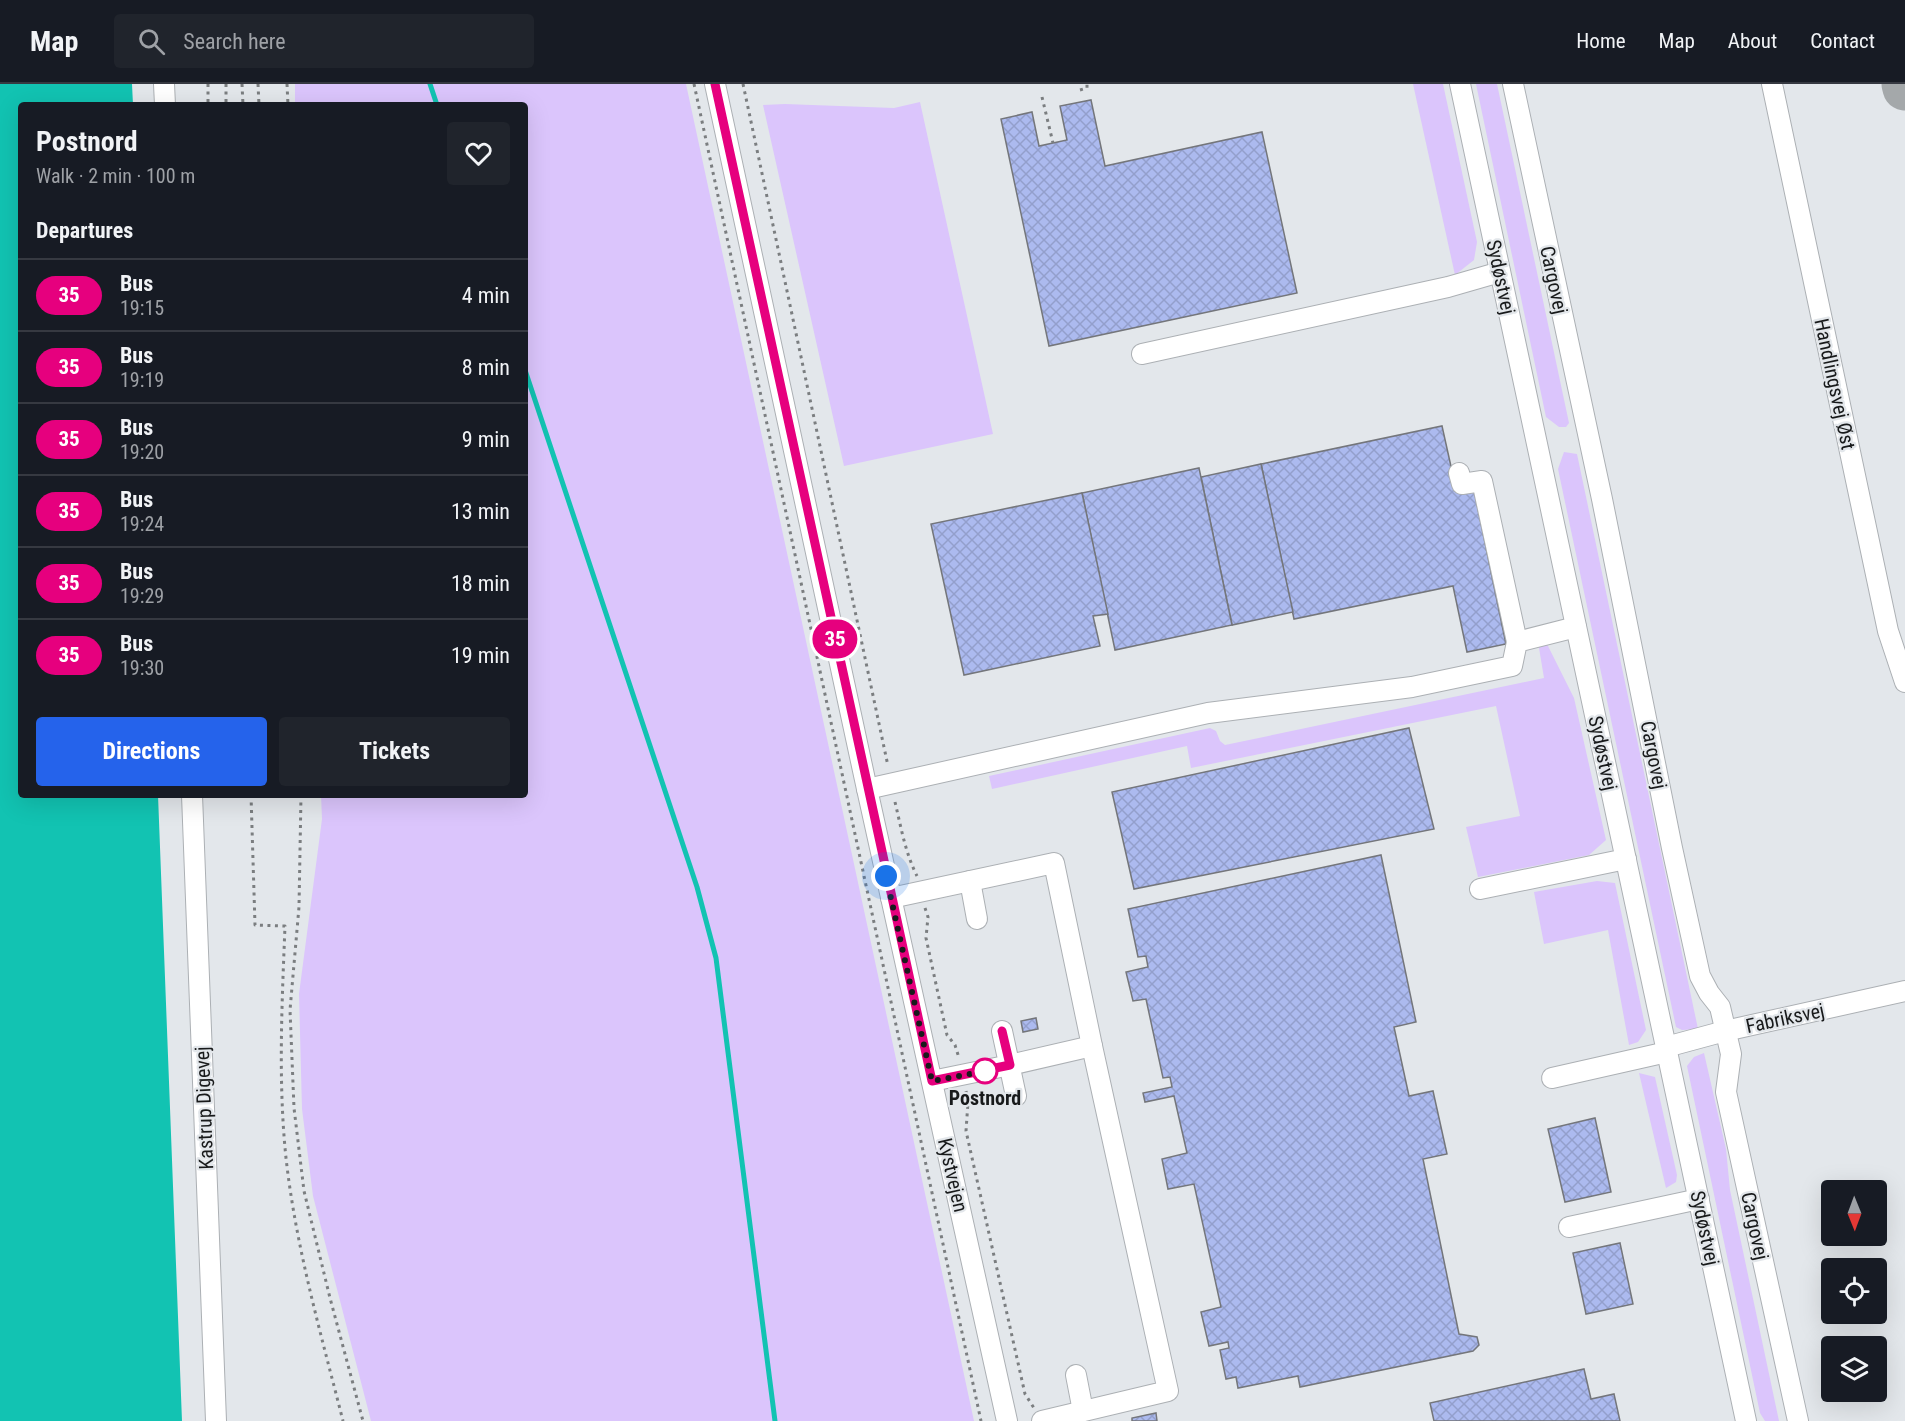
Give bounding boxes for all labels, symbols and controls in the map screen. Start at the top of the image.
search box [114,14,534,68]
text: Map [30,25,78,58]
icon: search [135,25,168,58]
text: Search here [183,29,286,54]
text: Home [1576,29,1626,53]
text: Map [1659,29,1695,53]
text: About [1728,29,1777,53]
text: Contact [1810,29,1875,53]
button: heart [447,122,510,185]
text: Postnord [36,125,138,158]
text: Walk · 2 min · 100 m [36,164,195,188]
text: Departures [36,218,133,243]
street label: Sydøstvej [1481,237,1521,317]
street label: Cargovej [1535,244,1573,316]
text: Bus [120,271,153,296]
text: 35 [58,283,80,307]
text: 4 min [462,283,510,308]
text: 19:15 [120,296,164,320]
street label: Handlingsvej Øst [1809,316,1861,452]
text: Bus [120,343,153,368]
text: 35 [58,355,80,379]
text: 8 min [462,355,510,380]
text: 19:19 [120,368,164,392]
text: Bus [120,415,153,440]
text: 35 [58,427,80,451]
text: 9 min [462,427,510,452]
text: 19:20 [120,440,164,464]
text: Bus [120,487,153,512]
text: 35 [58,499,80,523]
text: 13 min [451,499,510,524]
text: 19:24 [120,512,164,536]
text: Bus [120,559,153,584]
text: 35 [58,571,80,595]
text: 18 min [451,571,510,596]
text: 19:29 [120,584,164,608]
line badge: 35 [808,620,862,658]
text: 35 [824,627,846,651]
text: Bus [120,631,153,656]
text: 35 [58,643,80,667]
text: 19 min [451,643,510,668]
text: 19:30 [120,656,164,680]
street label: Sydøstvej [1583,713,1623,793]
button: Directions [36,717,267,786]
button: Tickets [279,717,510,786]
street label: Cargovej [1636,719,1672,791]
your location [871,861,901,891]
street label: Fabriksvej [1743,998,1827,1038]
street label: Kastrup Digevej [190,1046,218,1170]
marker: Postnord [972,1058,998,1084]
place label: Postnord [949,1086,1021,1110]
street label: Kystvejen [933,1136,973,1214]
north arrow [1821,1180,1887,1246]
map controls [1821,1180,1887,1402]
street label: Sydøstvej [1685,1188,1725,1268]
street label: Cargovej [1736,1190,1774,1262]
button: locate [1821,1258,1887,1324]
button: layers [1821,1336,1887,1402]

